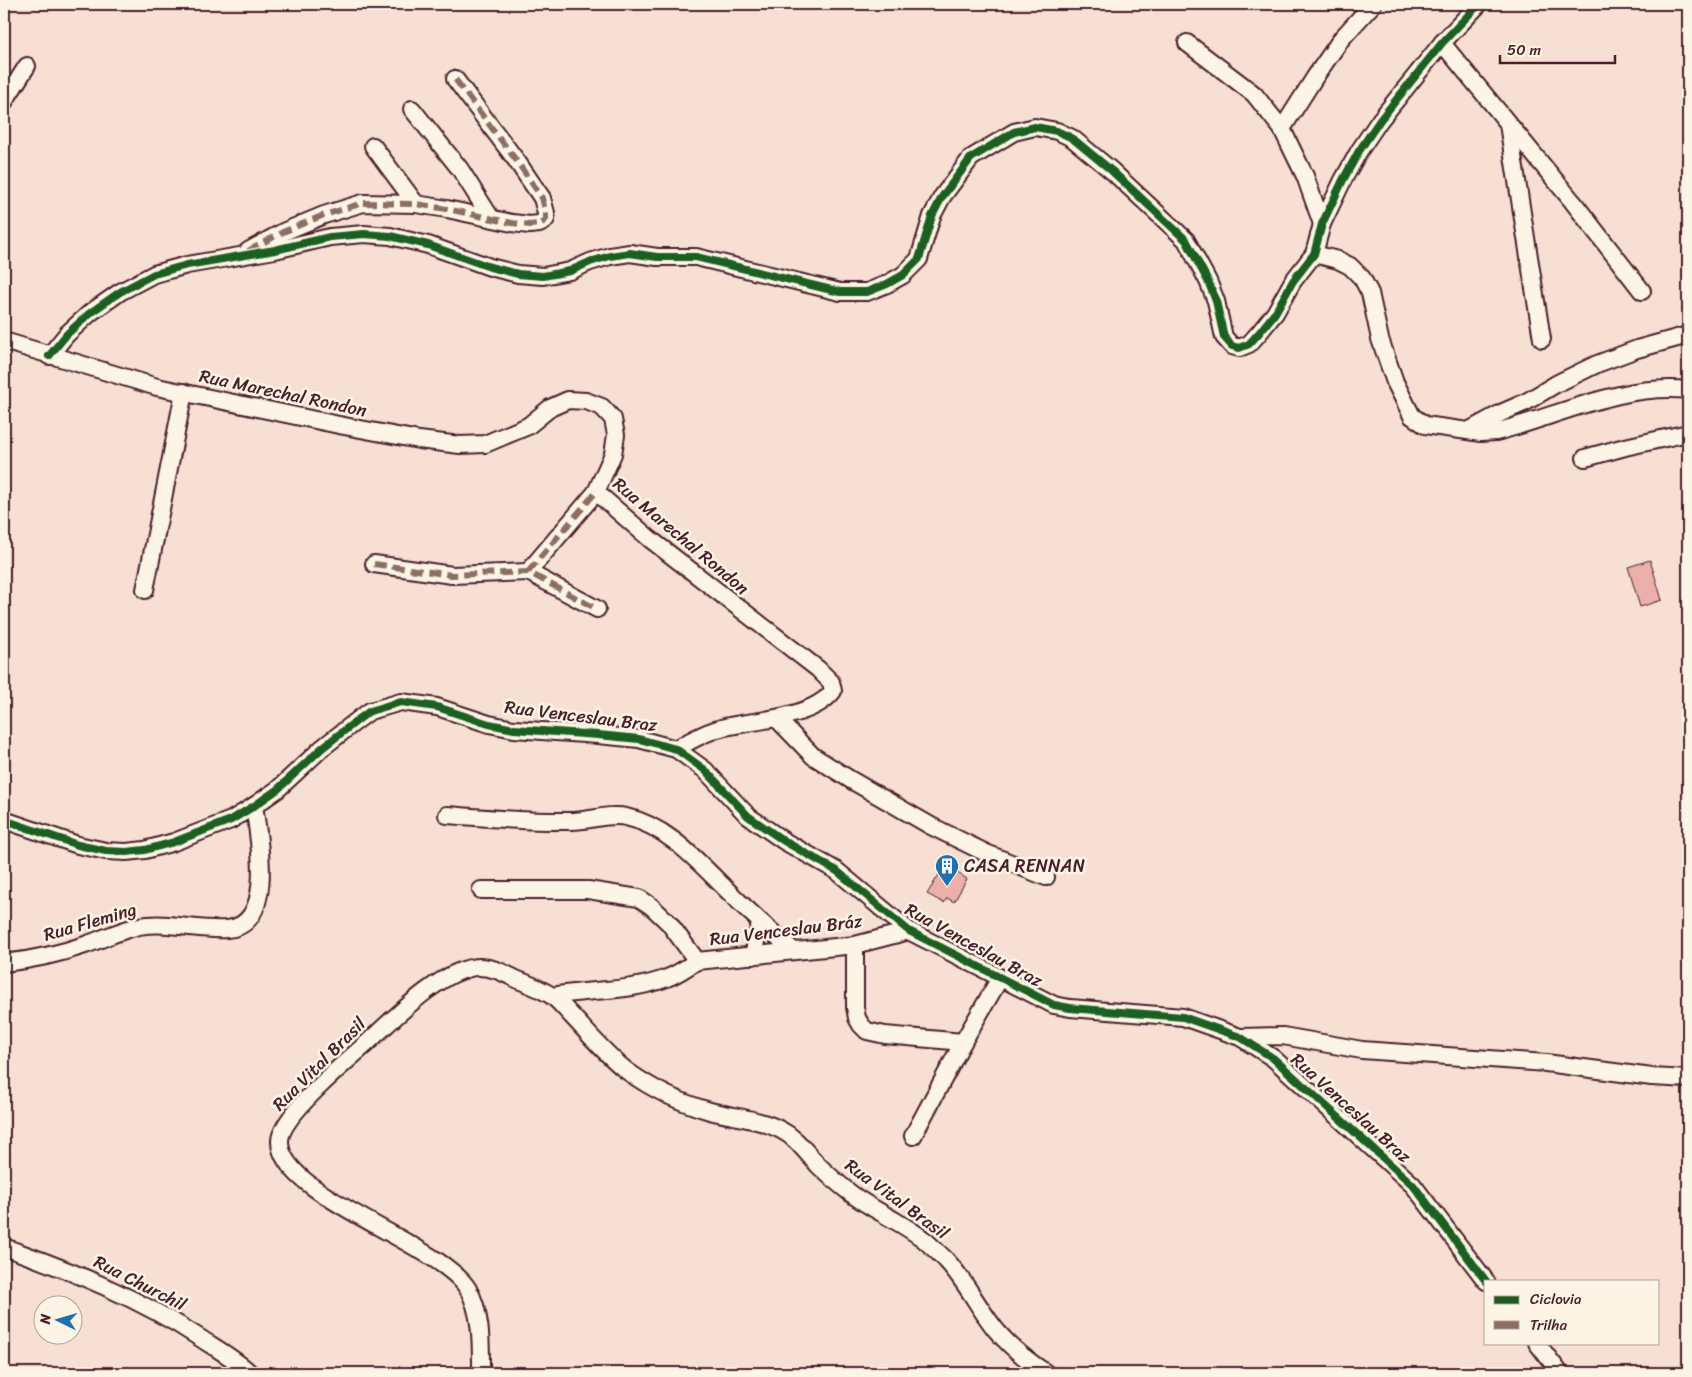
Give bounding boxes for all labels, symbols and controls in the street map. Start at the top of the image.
scale bar [1500,32,1614,64]
text: 50 m [1507,37,1542,63]
street label: Rua Marechal Rondon [196,360,370,426]
street label: Rua Marechal Rondon [605,469,757,603]
street label: Rua Venceslau Braz [503,691,660,741]
place label: CASA RENNAN [964,850,1085,882]
building icon: CASA RENNAN [934,853,960,887]
street label: Rua Fleming [40,893,140,951]
street label: Rua Venceslau Braz [899,894,1049,996]
street label: Rua Venceslau Bráz [708,905,865,955]
street label: Rua Vital Brasil [264,1009,374,1119]
street label: Rua Venceslau Braz [1283,1045,1419,1172]
street label: Rua Vital Brasil [838,1150,957,1249]
street label: Rua Churchil [88,1246,193,1320]
legend [1484,1280,1660,1344]
text: Ciclovia [1530,1286,1582,1312]
north arrow [32,1294,82,1344]
text: Trilha [1530,1312,1567,1338]
text: N [33,1313,58,1326]

